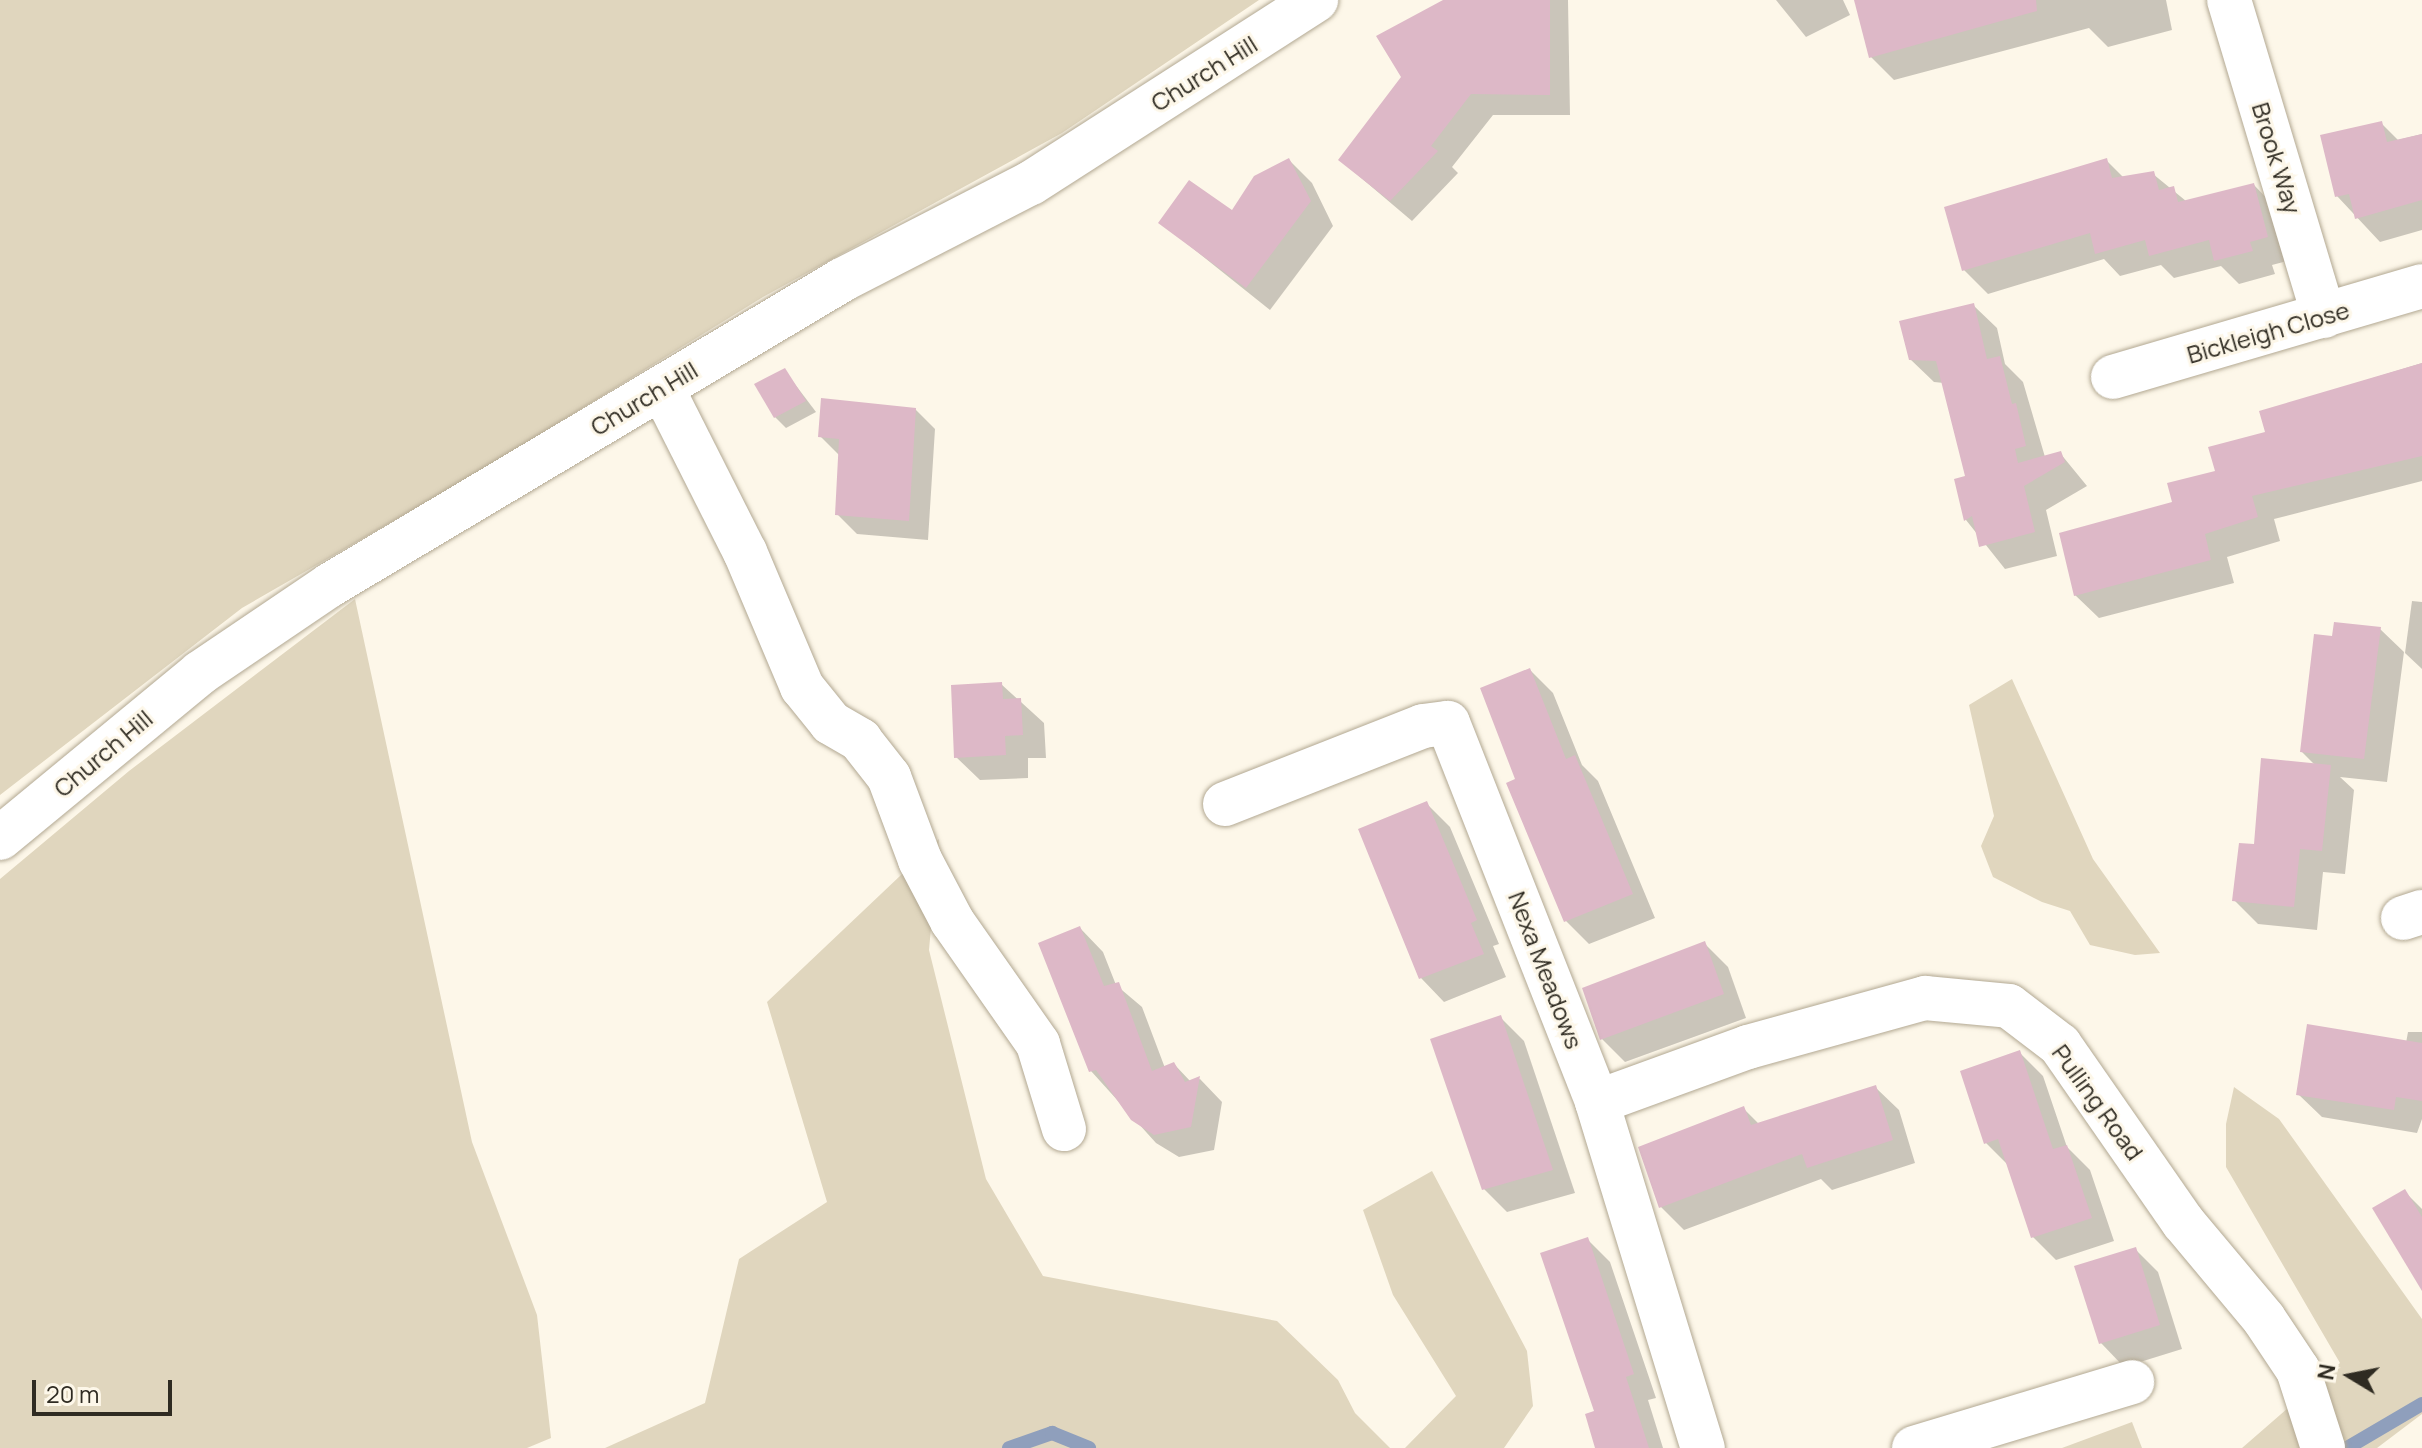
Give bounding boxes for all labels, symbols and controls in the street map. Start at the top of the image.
street label: Church Hill [1146,29,1262,117]
street label: Brook Way [2246,99,2308,217]
street label: Bickleigh Close [2184,295,2352,369]
street label: Church Hill [585,355,703,441]
street label: Church Hill [48,704,158,802]
street label: Nexa Meadows [1503,887,1589,1053]
street label: Pulling Road [2046,1039,2150,1165]
north arrow [2310,1336,2390,1416]
text: N [2310,1361,2343,1382]
scale bar [36,1364,176,1414]
text: 20 m [46,1377,99,1410]

